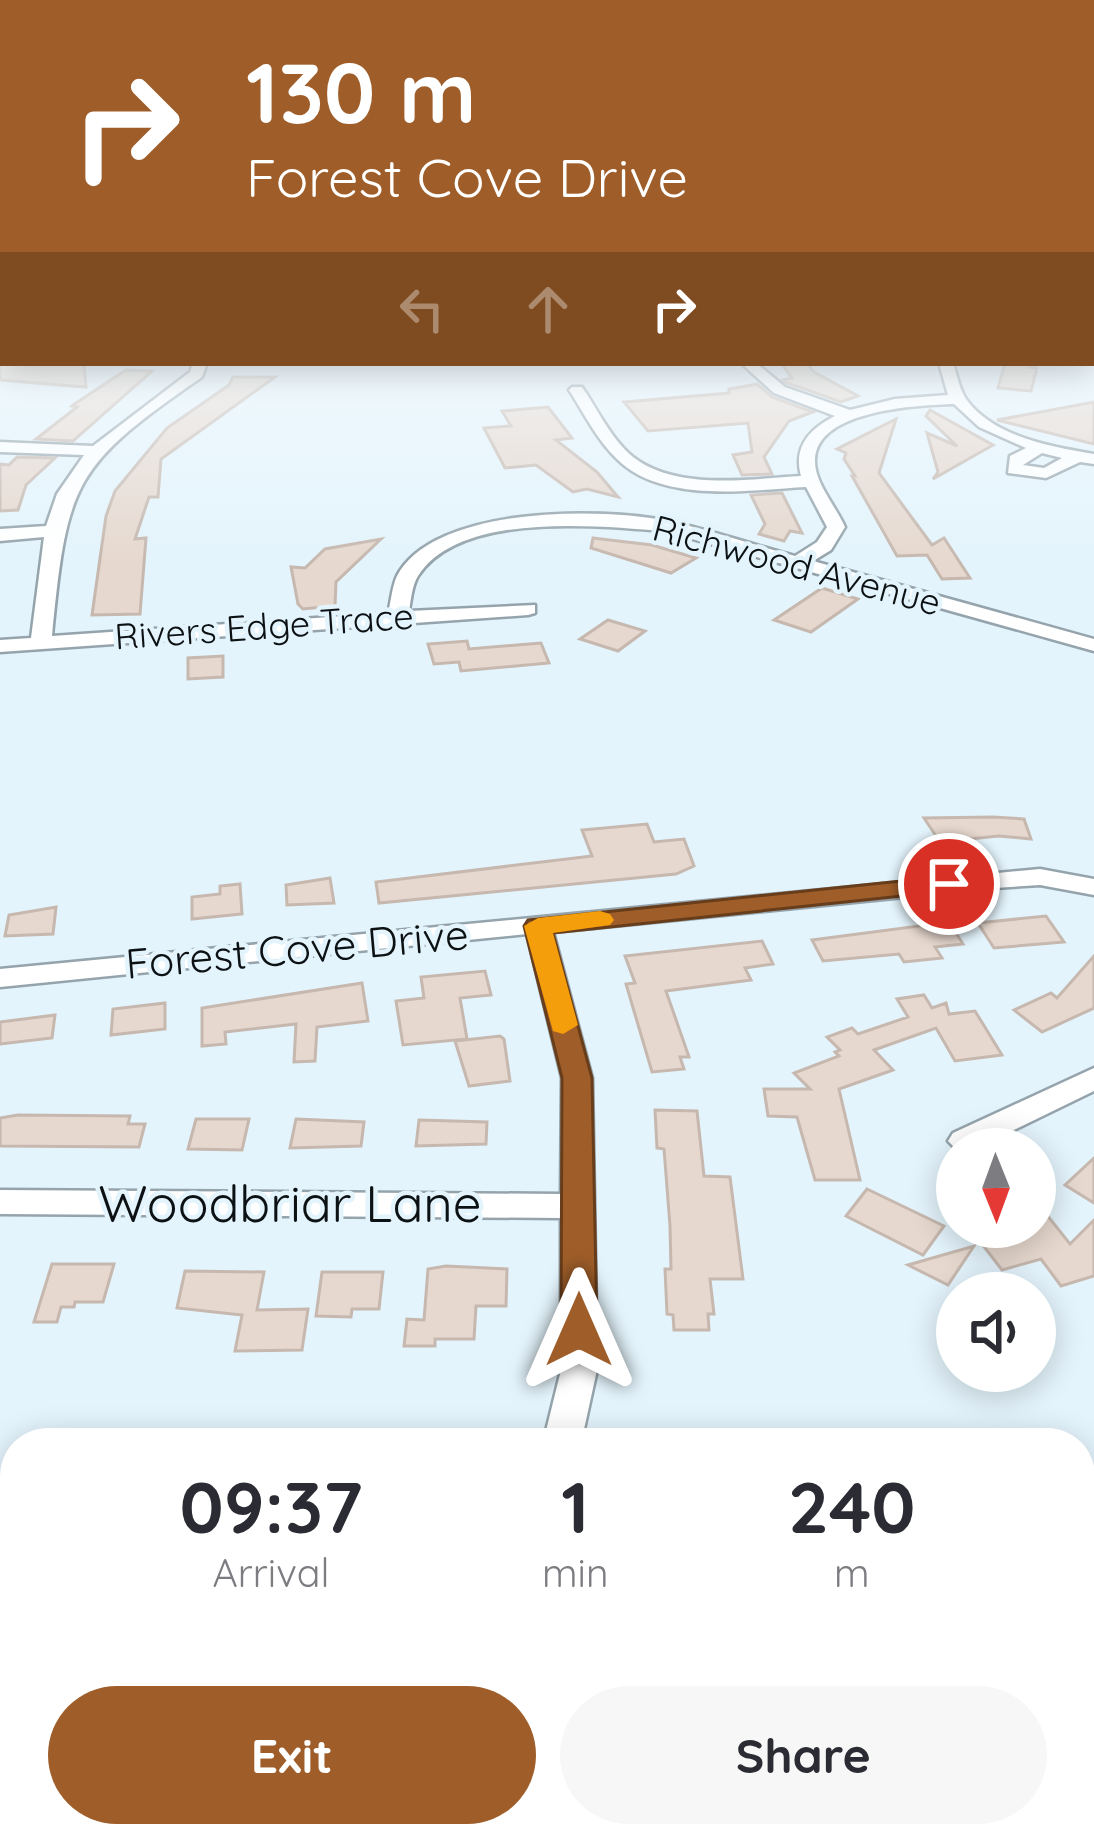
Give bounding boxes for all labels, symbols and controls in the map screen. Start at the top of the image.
text: 130 m [246,39,476,144]
icon: right [48,48,204,204]
text: Forest Cove Drive [246,143,688,211]
icon: left [389,276,455,342]
icon: ahead [515,276,581,342]
icon: right [641,276,707,342]
street label: Richwood Avenue [648,504,946,625]
street label: Rivers Edge Trace [113,593,415,658]
pin [898,833,1000,935]
icon: arrive [916,851,982,917]
street label: Forest Cove Drive [123,907,471,990]
north arrow [936,1128,1056,1248]
map controls [936,1128,1056,1392]
street label: Woodbriar Lane [98,1171,482,1235]
position arrow [516,1267,642,1393]
button: sound [936,1272,1056,1392]
text: 09:37 [180,1461,362,1551]
text: 1 [561,1461,589,1551]
text: 240 [788,1461,915,1551]
text: Arrival [213,1548,329,1597]
text: min [542,1548,608,1597]
text: m [834,1548,870,1597]
button: Exit [48,1686,536,1824]
button: Share [560,1686,1047,1824]

